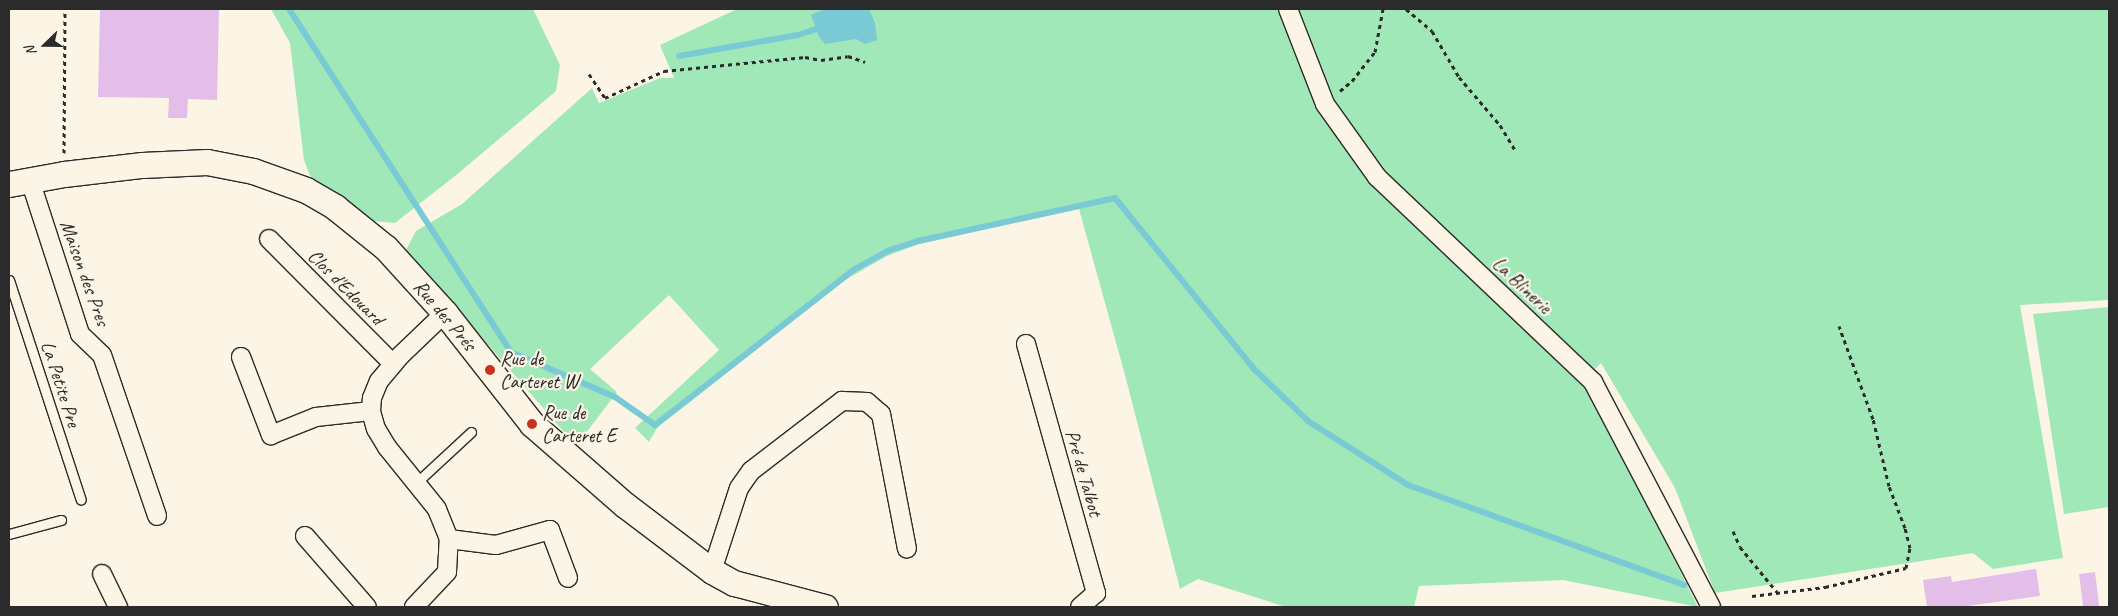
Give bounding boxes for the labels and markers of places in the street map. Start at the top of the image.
place label: Rue de Carteret W [500,346,578,393]
marker: Rue de Carteret W [484,364,496,376]
place label: Rue de Carteret E [542,400,616,447]
marker: Rue de Carteret E [526,418,538,430]

